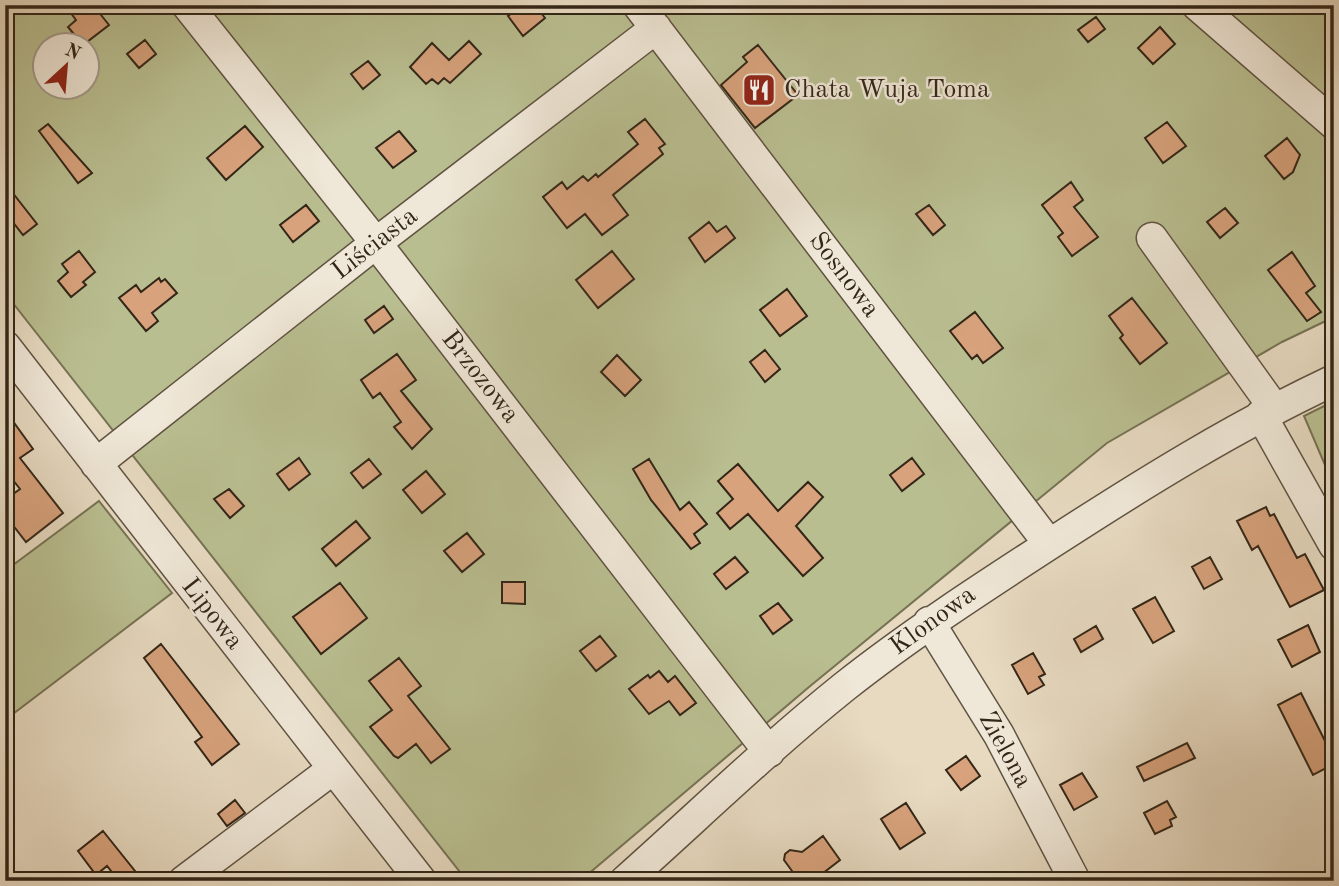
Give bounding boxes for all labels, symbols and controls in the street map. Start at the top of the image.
north arrow [32,32,102,102]
text: N [62,41,83,65]
restaurant icon: Chata Wuja Toma [740,71,778,109]
place label: Chata Wuja Toma [784,77,990,103]
street label: Liściasta [328,203,423,285]
street label: Sosnowa [804,228,884,322]
street label: Brzozowa [436,326,524,428]
street label: Lipowa [176,573,248,655]
street label: Klonowa [886,582,981,660]
street label: Zielona [974,708,1036,793]

